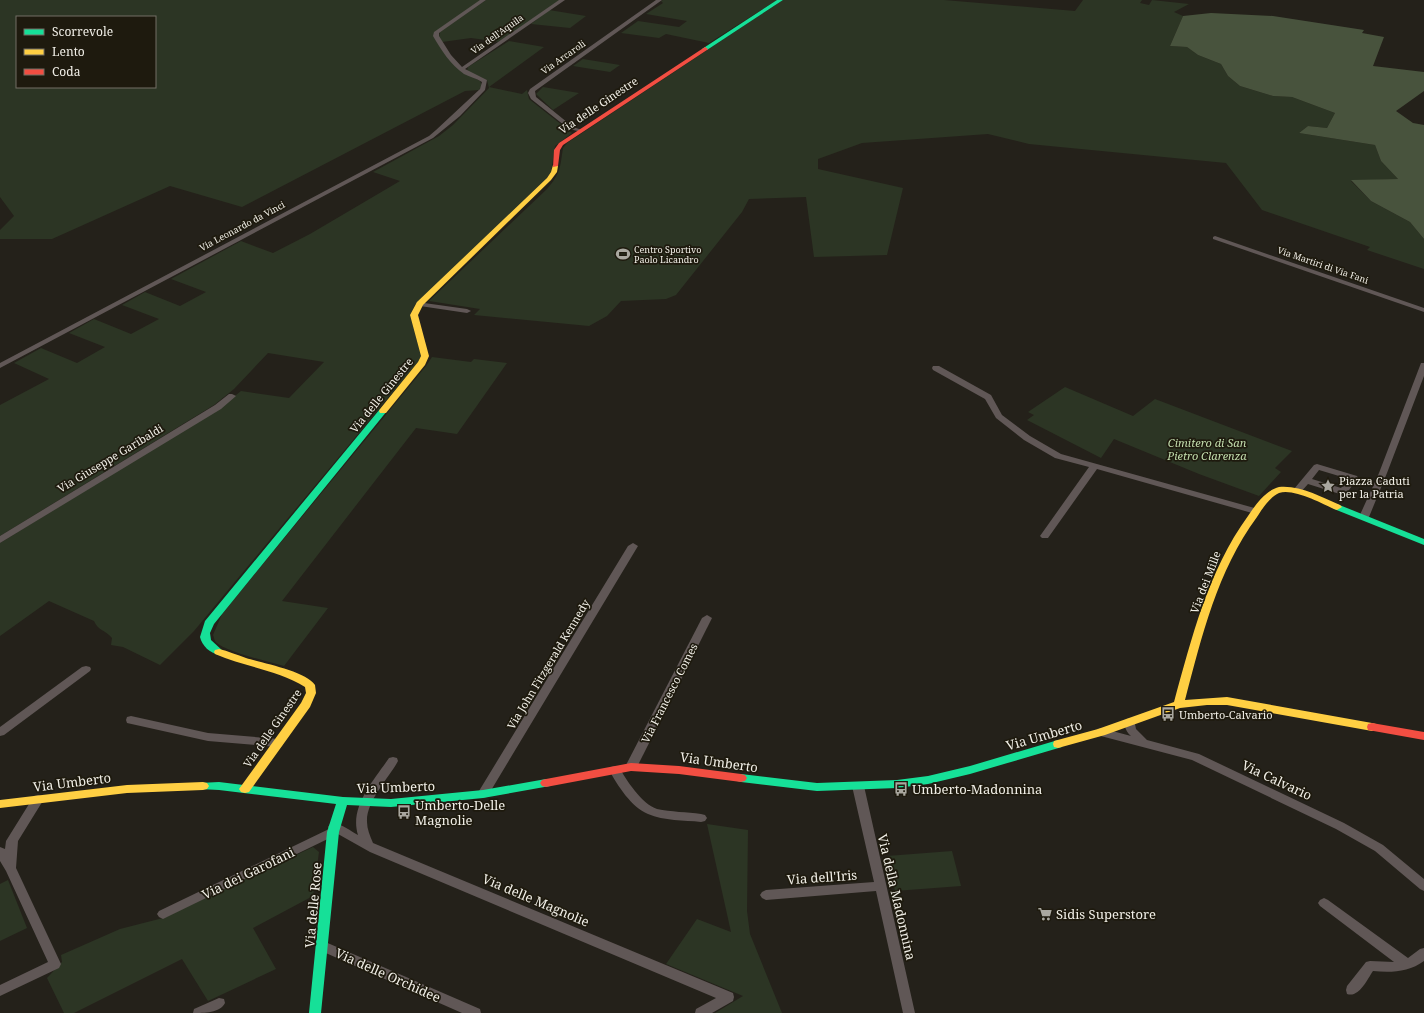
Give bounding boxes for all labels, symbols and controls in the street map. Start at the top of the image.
street label: Via dell'Aquila [468,11,526,57]
legend [16,16,156,88]
text: Scorrevole [52,23,113,40]
street label: Via Arcaroli [538,37,588,77]
text: Lento [52,43,85,60]
text: Coda [52,63,81,80]
street label: Via delle Ginestre [555,73,641,137]
street label: Via Leonardo da Vinci [197,198,287,254]
place label: Centro Sportivo Paolo Licandro [634,243,701,266]
street label: Via Martiri di Via Fani [1276,243,1370,287]
sports icon: Centro Sportivo Paolo Licandro [615,246,631,262]
street label: Via delle Ginestre [346,354,416,436]
street label: Via Giuseppe Garibaldi [54,420,166,496]
park label: Cimitero di San Pietro Clarenza [1166,435,1247,463]
place label: Piazza Caduti per la Patria [1339,473,1410,501]
place icon: Piazza Caduti per la Patria [1320,478,1336,494]
street label: Via dei Mille [1186,549,1224,615]
street label: Via John Fitzgerald Kennedy [503,596,593,732]
street label: Via Francesco Comes [637,641,701,745]
street label: Via delle Ginestre [239,686,305,770]
bus stop icon: Umberto-Calvario [1160,706,1176,722]
place label: Umberto-Calvario [1179,707,1273,722]
street label: Via Umberto [1004,716,1084,754]
street label: Via Umberto [679,748,759,776]
street label: Via Calvario [1239,756,1315,804]
street label: Via Umberto [32,768,112,796]
street label: Via Umberto [357,777,435,797]
place label: Umberto-Madonnina [912,780,1042,798]
bus stop icon: Umberto-Madonnina [893,781,909,797]
place label: Umberto-Delle Magnolie [415,796,505,829]
bus stop icon: Umberto-Delle Magnolie [396,804,412,820]
street label: Via della Madonnina [874,832,920,962]
street label: Via dei Garofani [199,843,297,903]
street label: Via delle Rose [300,861,326,949]
street label: Via dell'Iris [786,866,858,888]
street label: Via delle Magnolie [480,869,592,931]
place label: Sidis Superstore [1056,905,1156,923]
supermarket icon: Sidis Superstore [1037,906,1053,922]
street label: Via delle Orchidee [333,944,444,1006]

